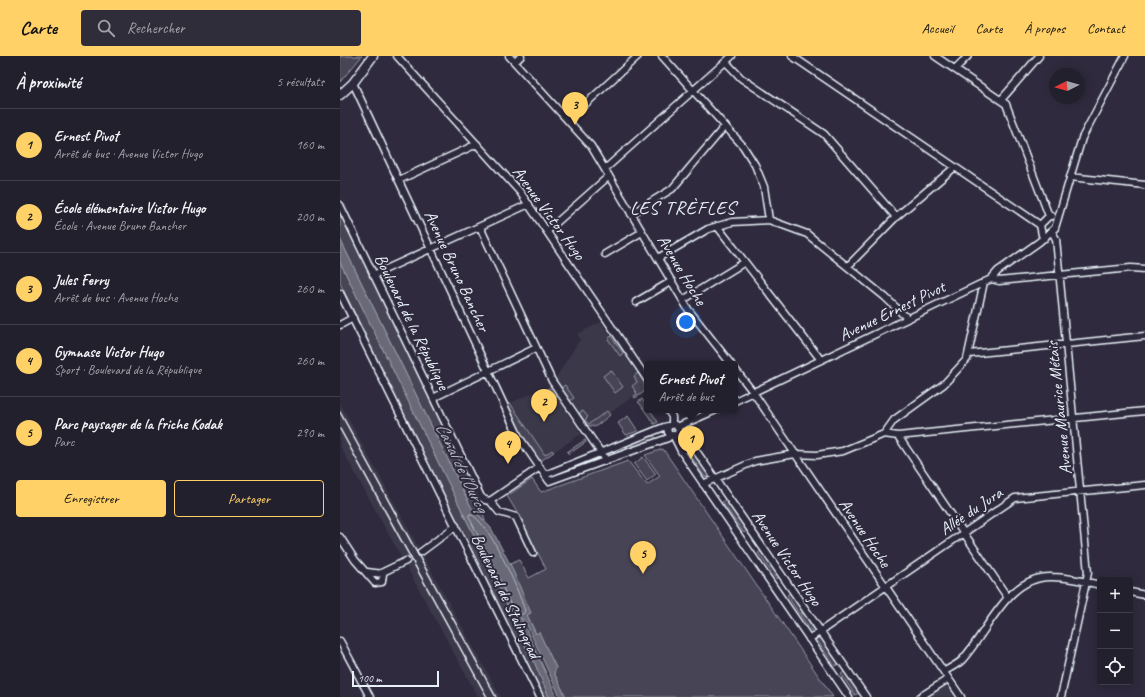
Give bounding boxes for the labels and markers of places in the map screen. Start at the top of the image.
pin: 3 [562,92,588,125]
pin: 2 [531,389,557,422]
pin: 1 [678,426,704,459]
pin: 4 [495,431,521,464]
pin: 5 [630,541,656,574]

